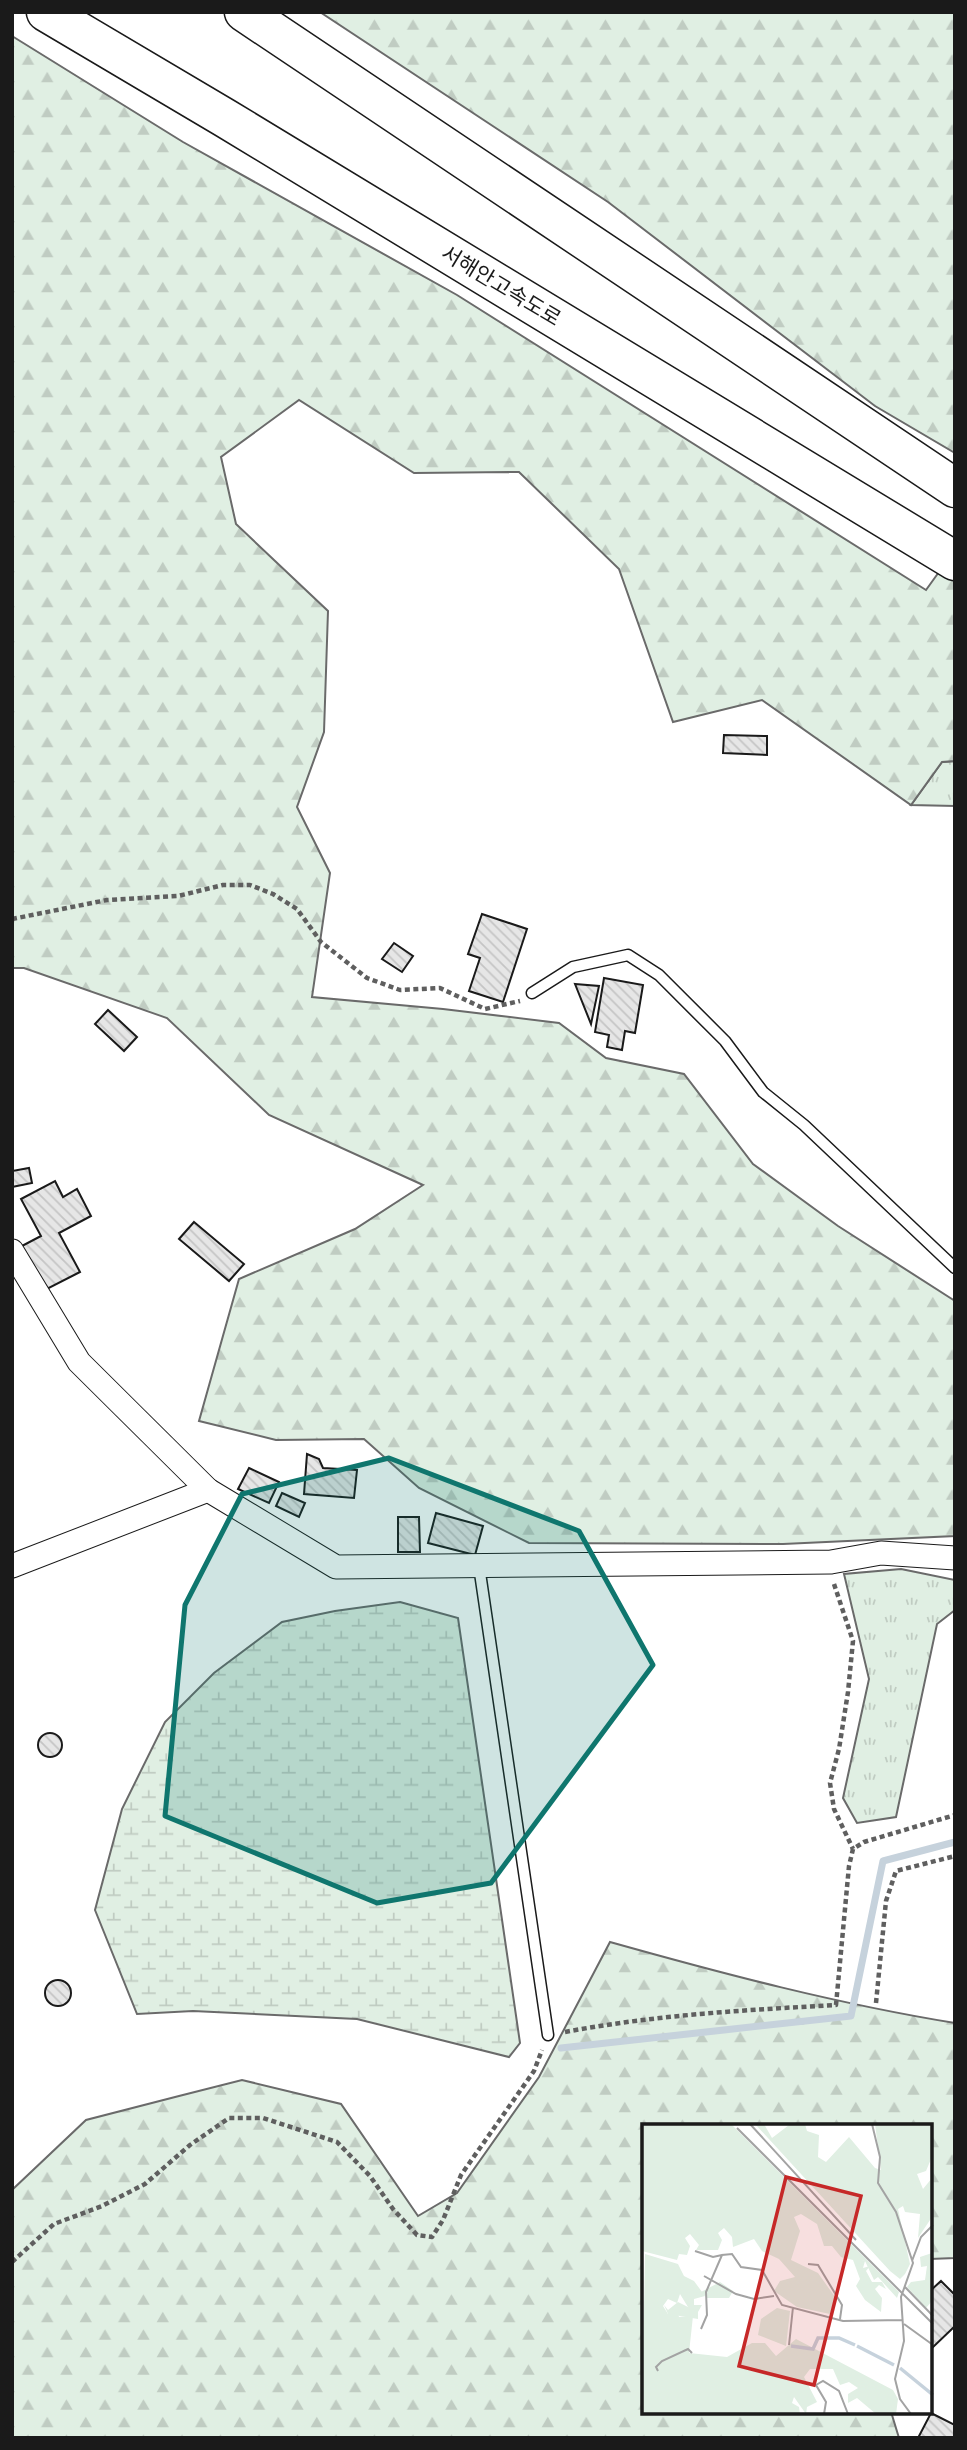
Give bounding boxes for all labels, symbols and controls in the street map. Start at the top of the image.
street label: 서해안고속도로 [437,241,565,331]
inset map [642,2124,932,2415]

